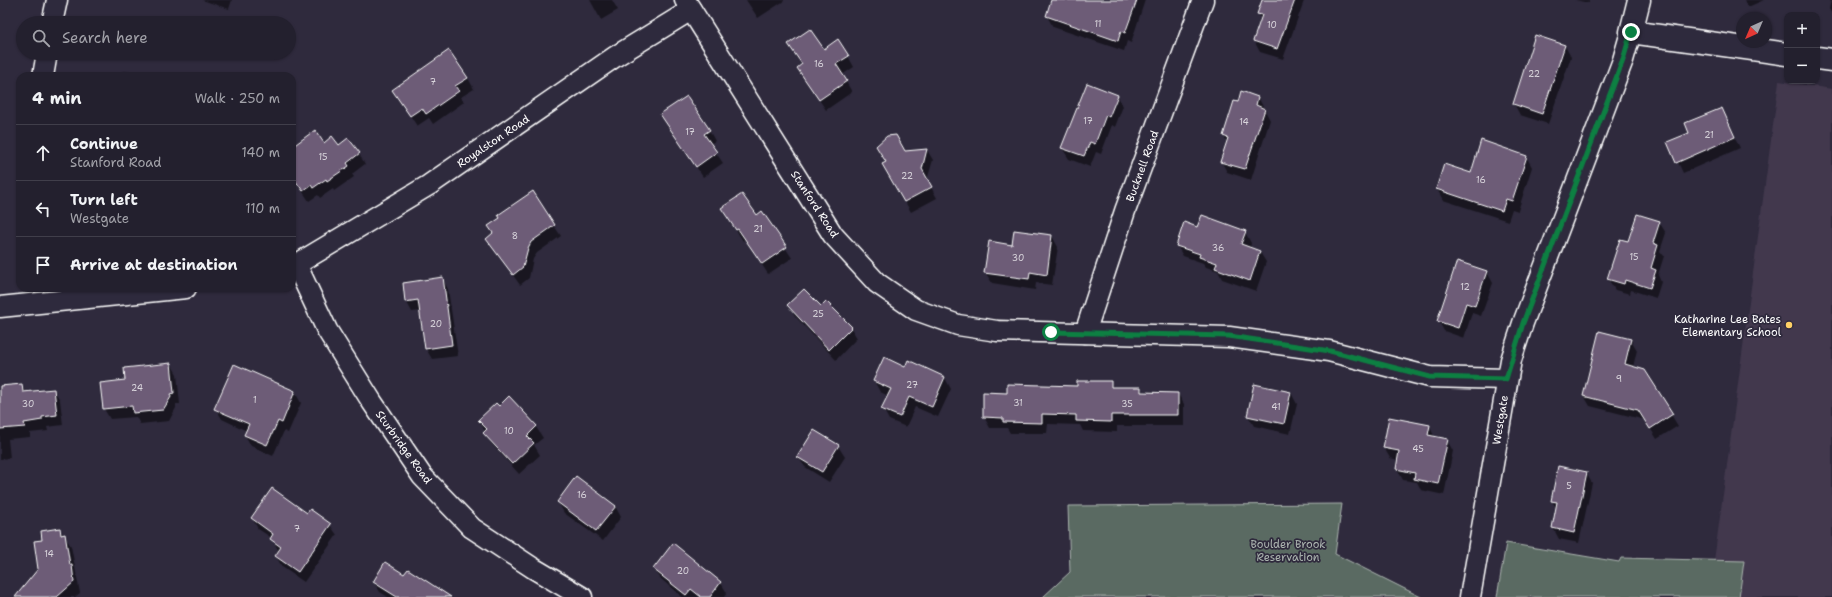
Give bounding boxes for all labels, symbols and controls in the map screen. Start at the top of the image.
north arrow [1736,12,1772,48]
map controls [1784,12,1820,84]
button: + [1784,12,1820,48]
search box [16,16,296,60]
house number: 11 [1094,18,1102,30]
house number: 10 [1267,19,1277,31]
route end [1622,23,1640,41]
icon: search [30,27,52,49]
text: Search here [62,28,148,48]
button: − [1784,48,1820,84]
house number: 16 [814,58,824,70]
house number: 22 [1528,68,1540,80]
house number: 7 [430,76,436,88]
text: 4 min [32,87,82,109]
text: Walk · 250 m [195,90,280,107]
street label: Royalston Road [454,112,533,171]
house number: 17 [1083,115,1093,127]
house number: 14 [1239,116,1249,128]
house number: 17 [685,126,695,138]
street label: Bucknell Road [1123,128,1162,204]
house number: 21 [1704,129,1714,141]
text: Continue [70,134,138,154]
icon: ahead [32,142,54,164]
text: 140 m [241,144,280,161]
house number: 15 [318,151,328,163]
text: Stanford Road [70,154,161,171]
street label: Stanford Road [787,168,842,241]
house number: 22 [901,170,913,182]
house number: 16 [1476,174,1486,186]
text: Turn left [70,190,138,210]
icon: left [32,198,54,220]
text: 110 m [245,200,280,217]
text: Westgate [70,210,129,227]
house number: 21 [753,223,763,235]
house number: 8 [512,230,518,242]
house number: 36 [1212,242,1224,254]
house number: 15 [1629,251,1639,263]
house number: 30 [1012,252,1024,264]
icon: arrive [32,254,54,276]
text: Arrive at destination [70,255,238,275]
house number: 12 [1460,281,1470,293]
house number: 25 [812,308,824,320]
place label: Katharine Lee Bates Elementary School [1674,312,1782,340]
house number: 20 [430,318,442,330]
marker: Katharine Lee Bates Elementary School [1784,320,1794,330]
route start [1042,323,1060,341]
house number: 9 [1616,373,1622,385]
house number: 27 [906,379,918,391]
house number: 24 [131,382,143,394]
house number: 1 [253,394,257,406]
street label: Westgate [1489,394,1512,446]
house number: 31 [1013,397,1023,409]
house number: 30 [22,398,34,410]
house number: 35 [1121,398,1133,410]
house number: 41 [1271,401,1281,413]
street label: Sturbridge Road [372,408,435,487]
house number: 10 [504,425,514,437]
house number: 45 [1412,443,1424,455]
house number: 5 [1566,480,1572,492]
house number: 16 [577,489,587,501]
house number: 7 [294,523,300,535]
park label: Boulder Brook Reservation [1250,537,1326,565]
house number: 14 [44,548,54,560]
house number: 20 [677,565,689,577]

